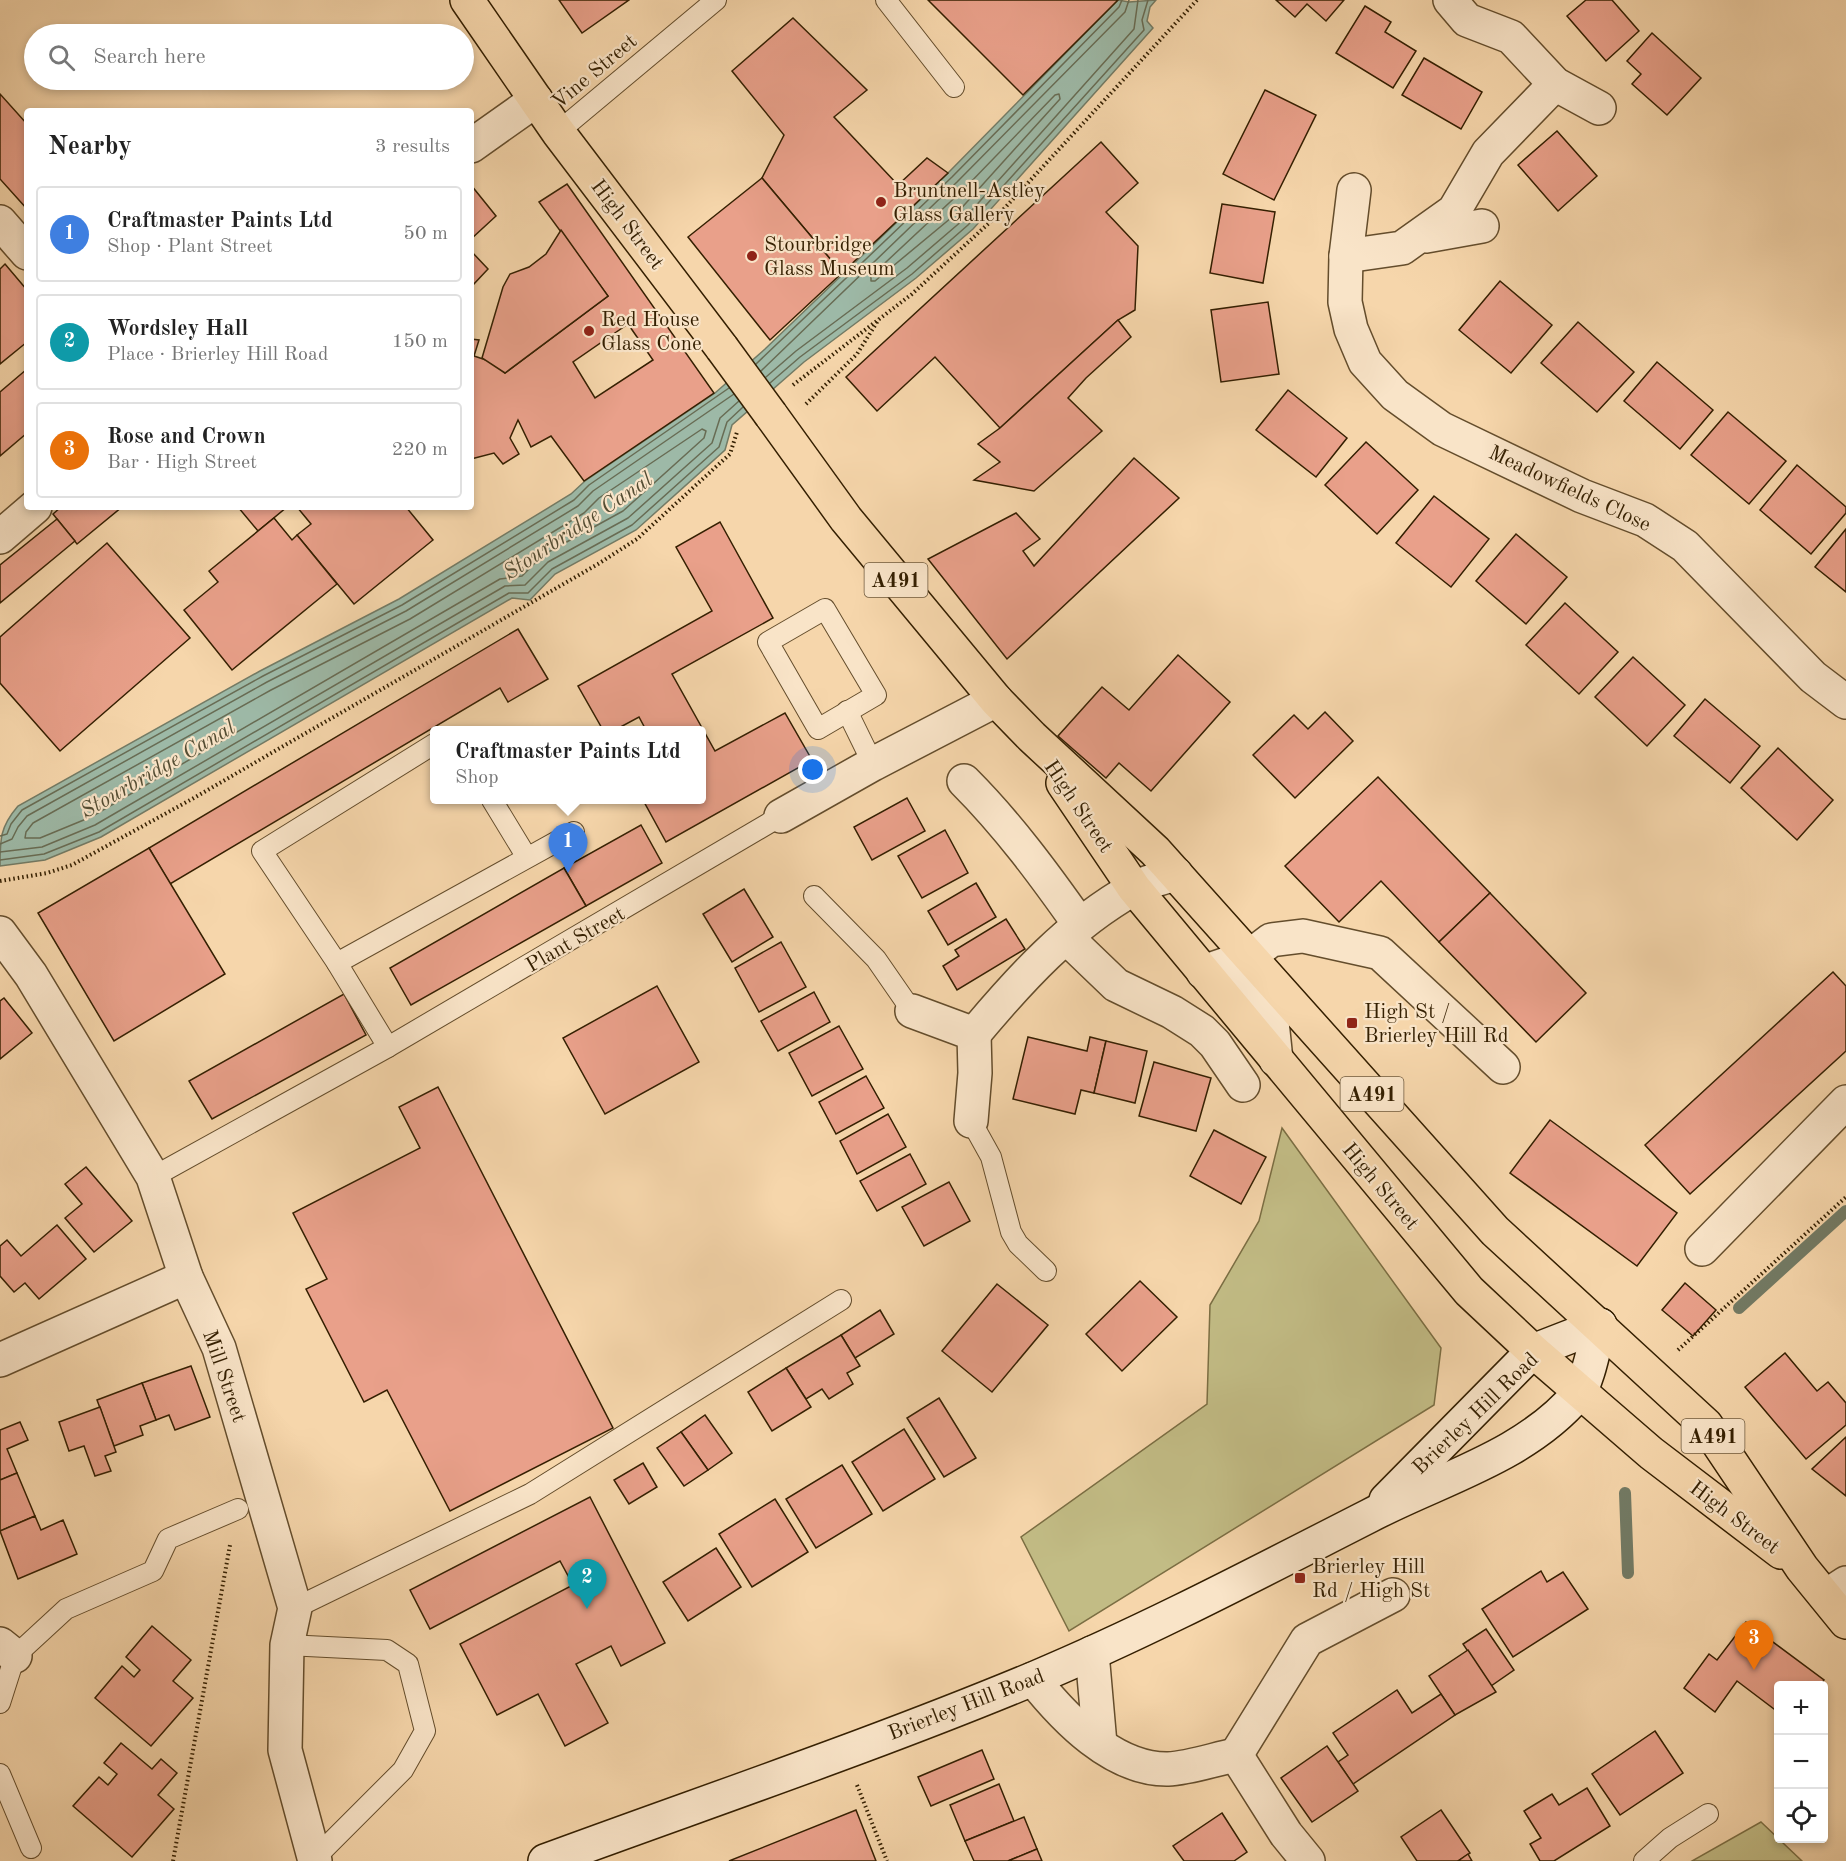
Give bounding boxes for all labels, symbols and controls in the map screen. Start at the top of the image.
search box [24,24,474,90]
street label: Vine Street [549,31,641,113]
icon: search [45,41,78,74]
text: Search here [93,46,206,68]
text: Nearby [48,134,132,160]
text: 3 results [375,137,450,157]
street label: High Street [586,176,667,274]
place label: Bruntnell-Astley Glass Gallery [893,181,1045,226]
marker: Bruntnell-Astley Glass Gallery [874,195,888,209]
text: Craftmaster Paints Ltd [107,210,333,232]
text: 1 [64,224,75,244]
text: 50 m [403,224,448,244]
place label: Stourbridge Glass Museum [764,235,895,280]
text: Shop · Plant Street [107,237,273,257]
marker: Stourbridge Glass Museum [745,249,759,263]
place label: Red House Glass Cone [601,310,702,355]
text: Wordsley Hall [107,318,248,340]
marker: Red House Glass Cone [582,324,596,338]
text: 2 [64,332,75,352]
text: 150 m [392,332,448,352]
text: Place · Brierley Hill Road [107,345,328,365]
text: Rose and Crown [107,426,266,448]
text: 3 [64,440,75,460]
text: 220 m [392,440,448,460]
street label: Meadowfields Close [1485,443,1654,536]
text: Bar · High Street [107,453,257,473]
water label: Stourbridge Canal [499,468,657,585]
road number: A491 [864,563,928,597]
water label: Stourbridge Canal [77,716,240,823]
popup [430,726,706,804]
text: Craftmaster Paints Ltd [455,741,681,763]
your location [798,755,827,784]
street label: High Street [1039,757,1116,857]
text: Shop [455,768,499,788]
pin: 1 [548,824,588,873]
street label: Plant Street [523,904,629,977]
place label: High St / Brierley Hill Rd [1364,1002,1509,1047]
marker: High St / Brierley Hill Rd [1345,1016,1359,1030]
road number: A491 [1340,1077,1404,1111]
street label: High Street [1338,1139,1422,1235]
street label: Mill Street [198,1328,249,1425]
street label: Brierley Hill Road [1409,1349,1543,1479]
road number: A491 [1682,1419,1744,1453]
street label: High Street [1685,1478,1783,1559]
place label: Brierley Hill Rd / High St [1312,1557,1430,1602]
pin: 2 [568,1560,606,1609]
marker: Brierley Hill Rd / High St [1293,1571,1307,1585]
pin: 3 [1734,1620,1774,1670]
street label: Brierley Hill Road [885,1666,1048,1745]
map controls [1774,1681,1828,1843]
button: + [1774,1681,1828,1735]
button: − [1774,1735,1828,1789]
button: locate [1774,1789,1828,1843]

